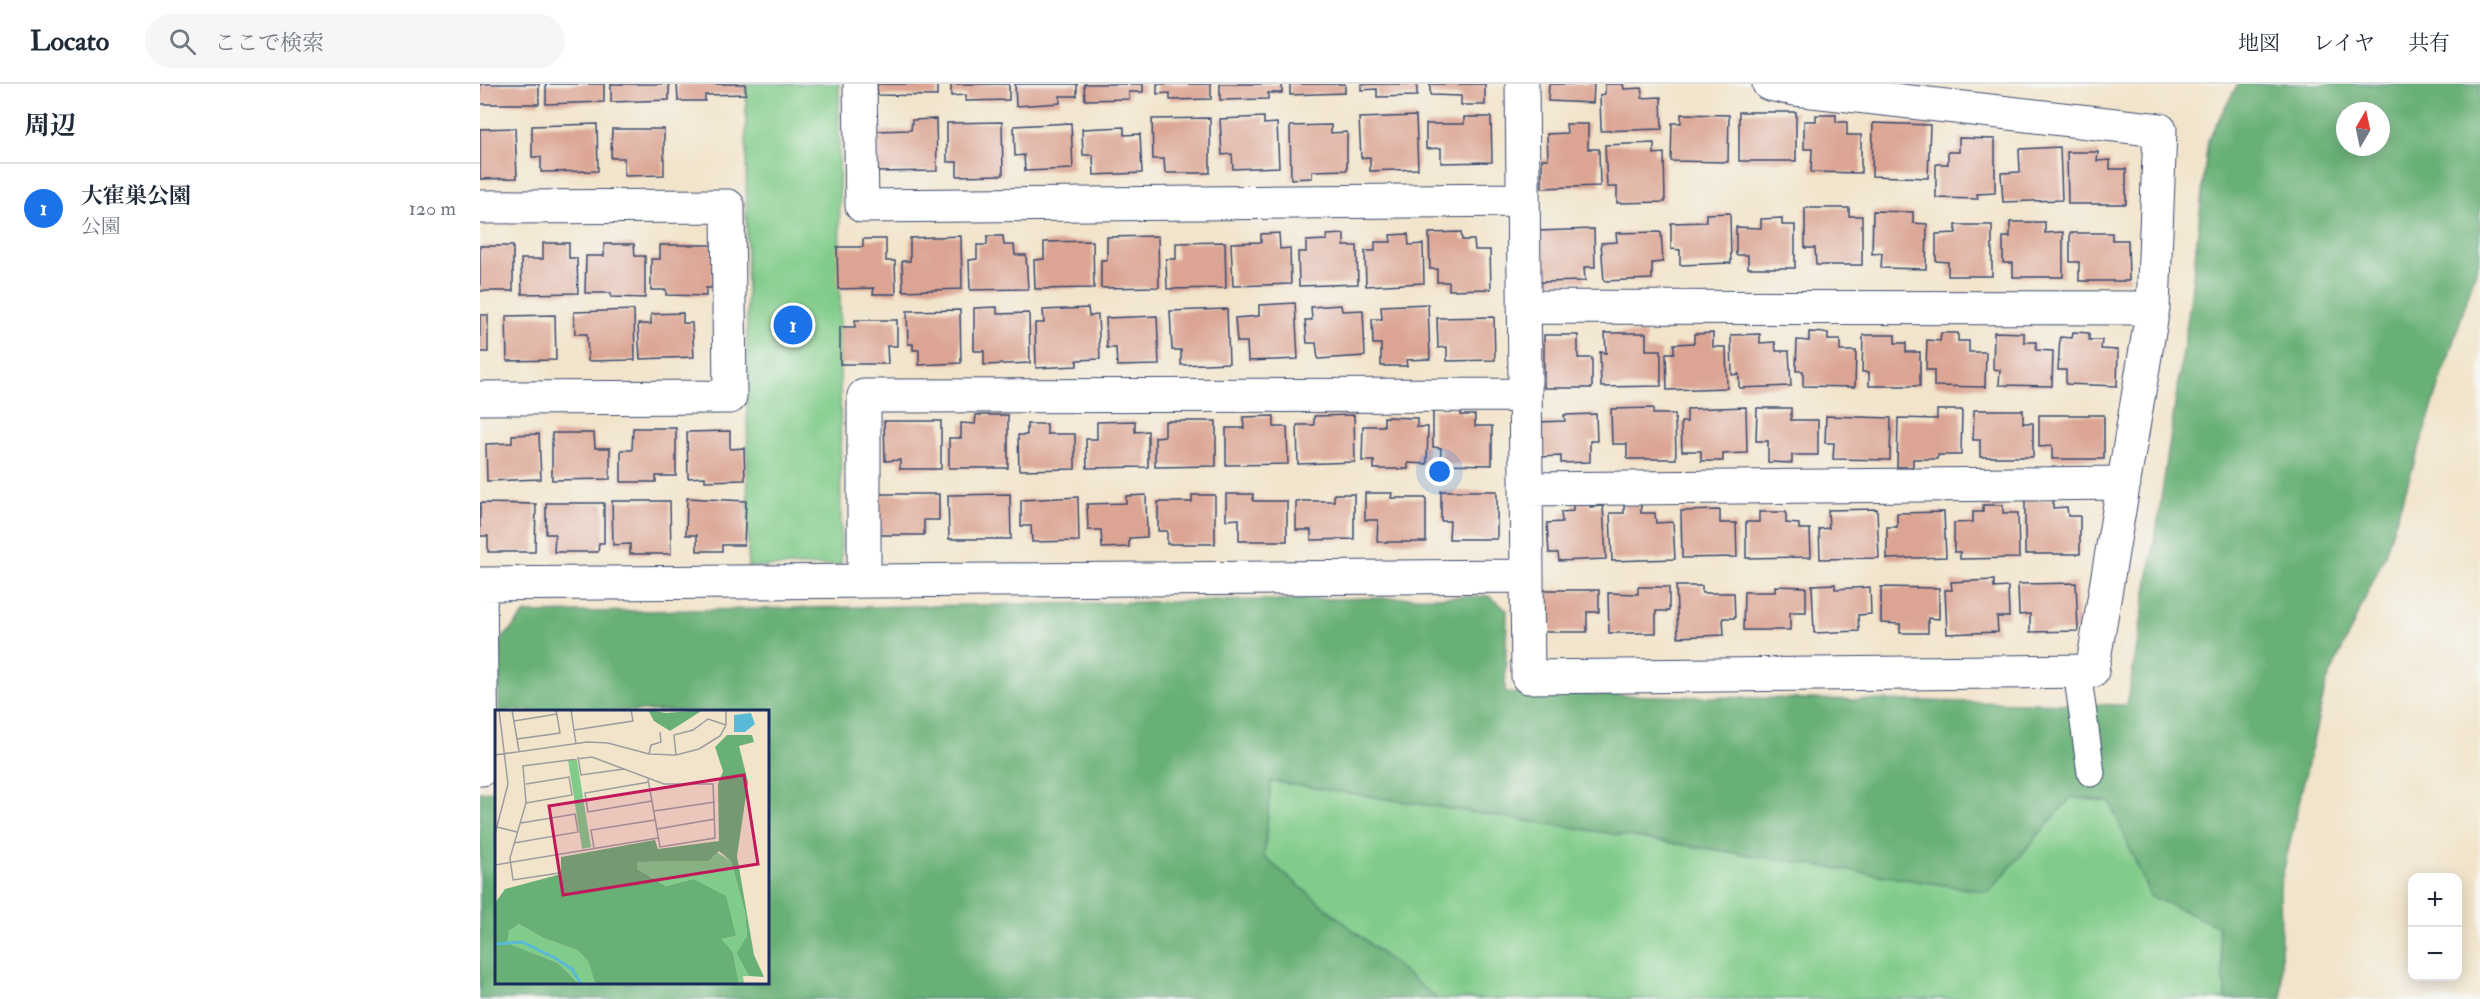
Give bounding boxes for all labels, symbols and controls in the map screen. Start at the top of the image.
search box [145,14,565,68]
text: Locato [30,24,109,59]
icon: search [166,25,199,58]
text: ここで検索 [214,29,324,57]
text: 地図 [2238,30,2280,57]
text: レイヤ [2313,30,2375,57]
text: 共有 [2408,30,2450,57]
north arrow [2336,102,2390,156]
text: 周辺 [24,110,76,142]
text: 大寉巣公園 [81,182,191,210]
text: 1 [40,196,47,221]
text: 120 m [409,196,456,221]
text: 公園 [81,214,121,239]
pin: 1 [774,302,812,348]
your location [1425,457,1454,486]
inset map [495,710,770,984]
map controls [2408,873,2462,981]
button: + [2408,873,2462,927]
button: − [2408,927,2462,981]

